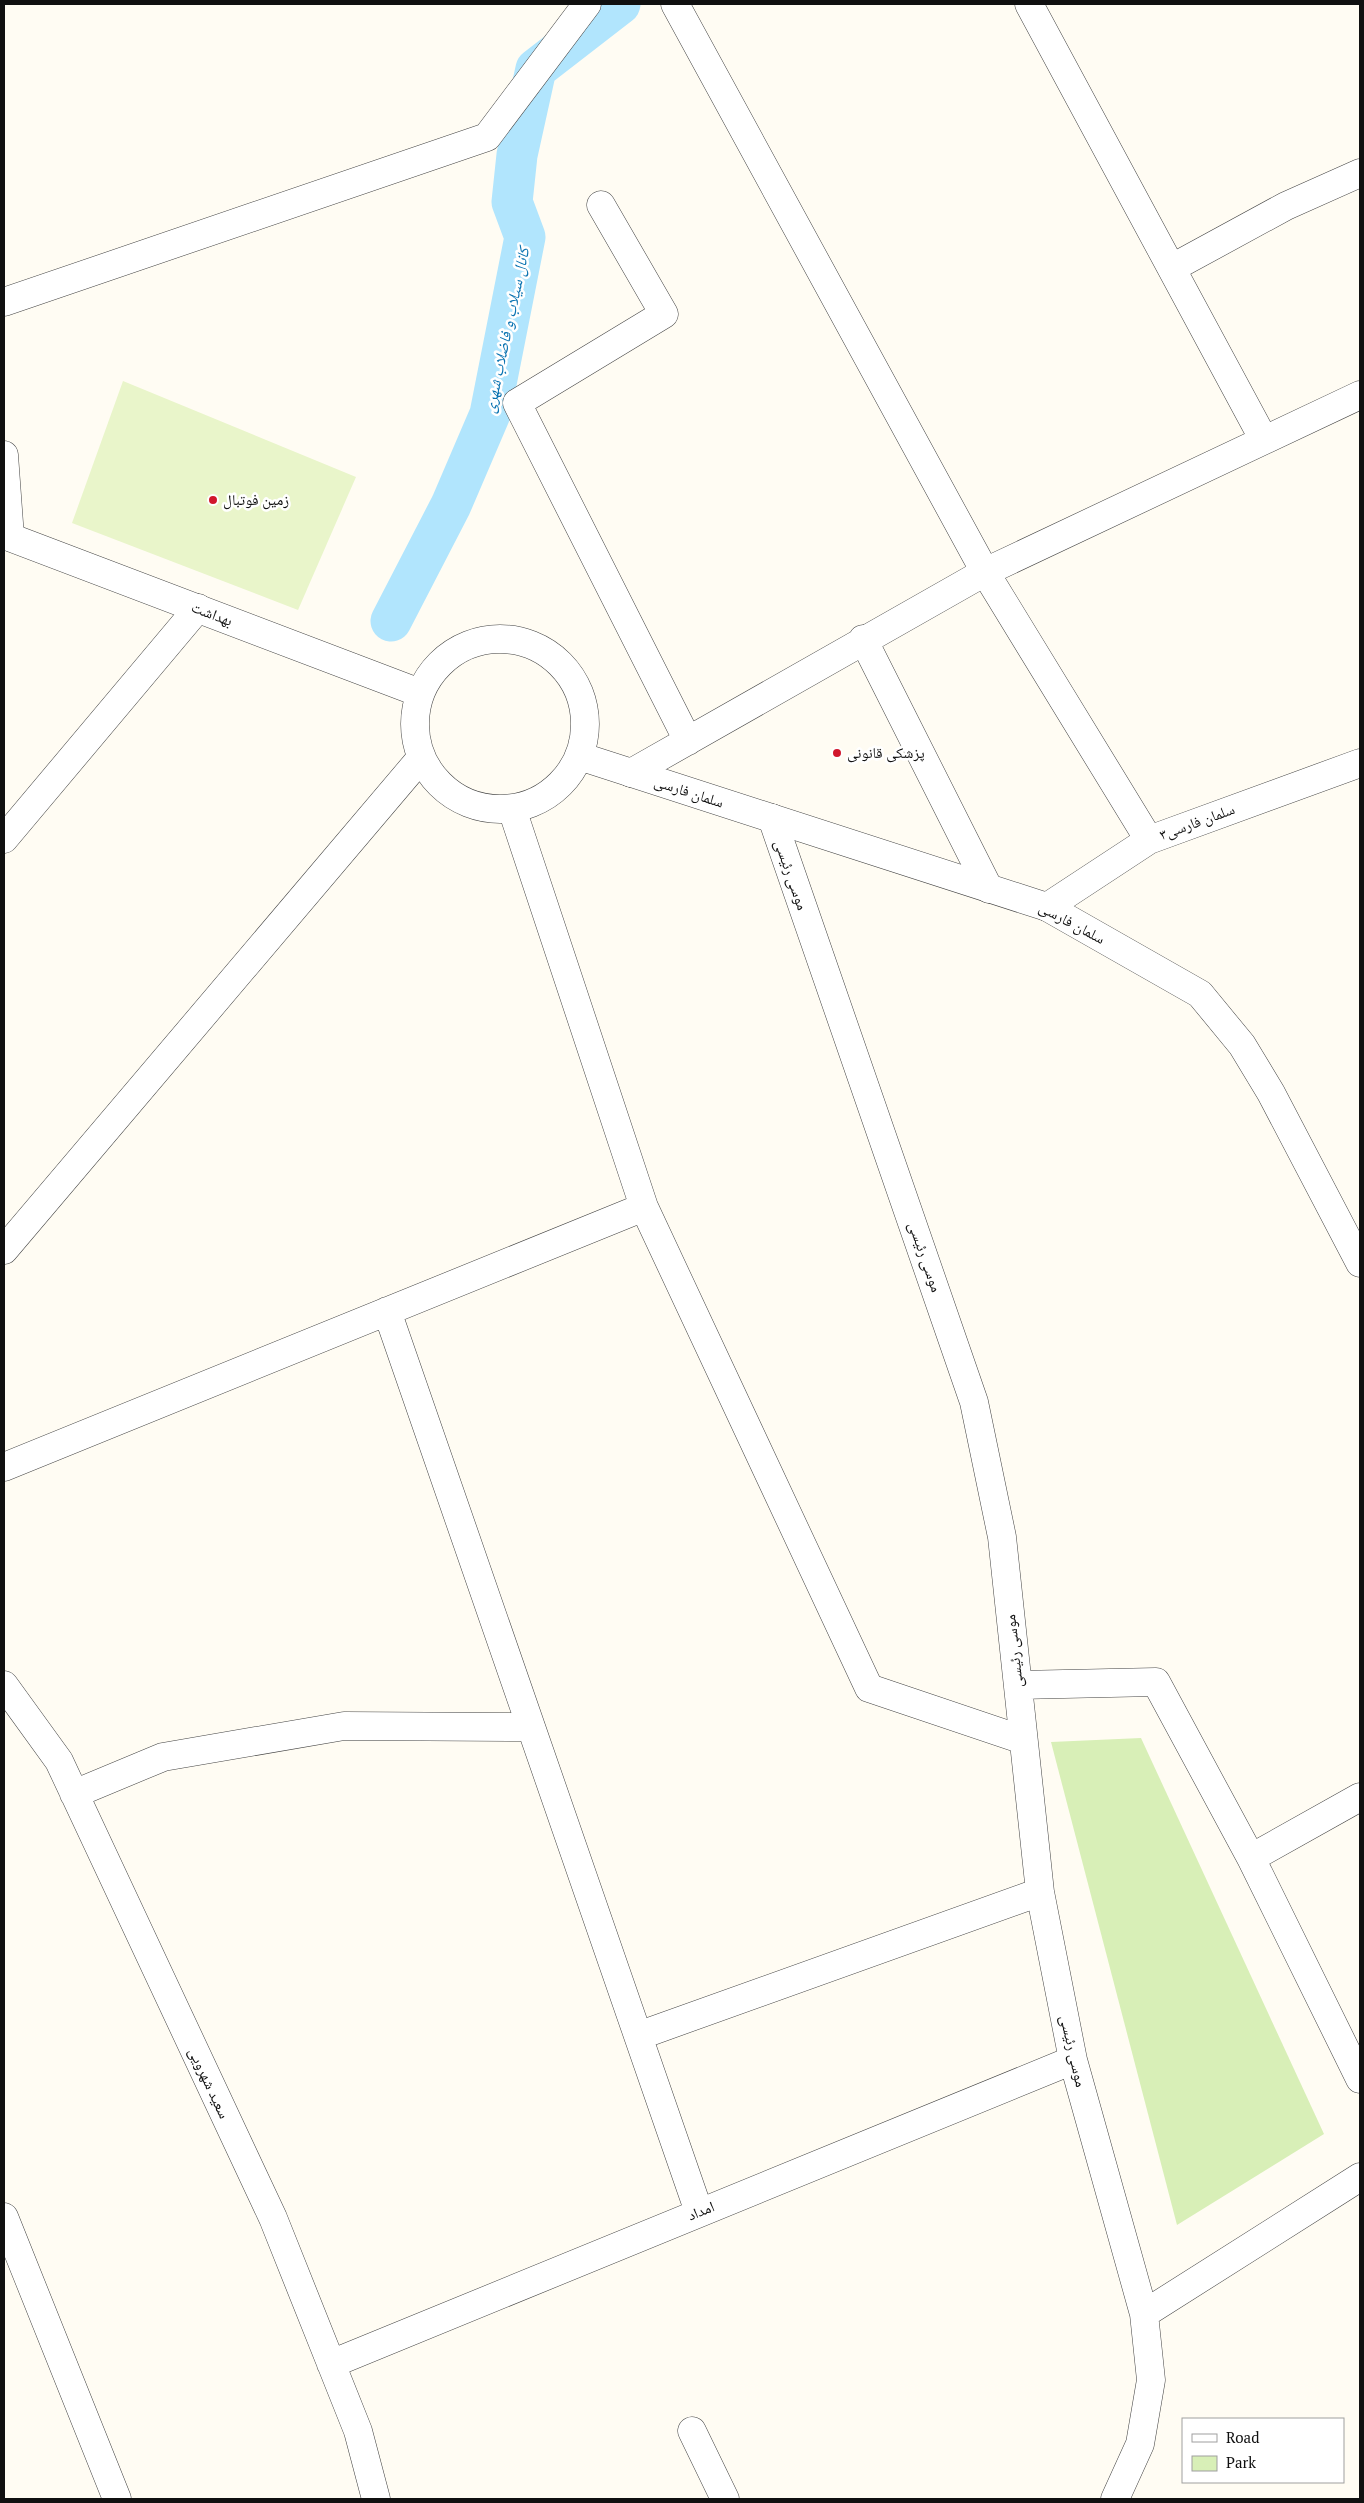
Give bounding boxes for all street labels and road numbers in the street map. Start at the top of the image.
street label: بهداشت [189,596,236,630]
street label: سلمان فارسی [652,770,727,813]
street label: سلمان فارسی۳ [1156,798,1238,845]
street label: موسی رئیسی [770,837,813,913]
street label: سلمان فارسی [1036,896,1109,949]
street label: موسی رئیسی [904,1219,947,1295]
street label: موسی رئیسی [999,1613,1028,1689]
street label: موسی رئیسی [1055,2013,1092,2089]
street label: سعید شهرویی [184,2044,235,2122]
street label: امداد [684,2196,717,2224]

